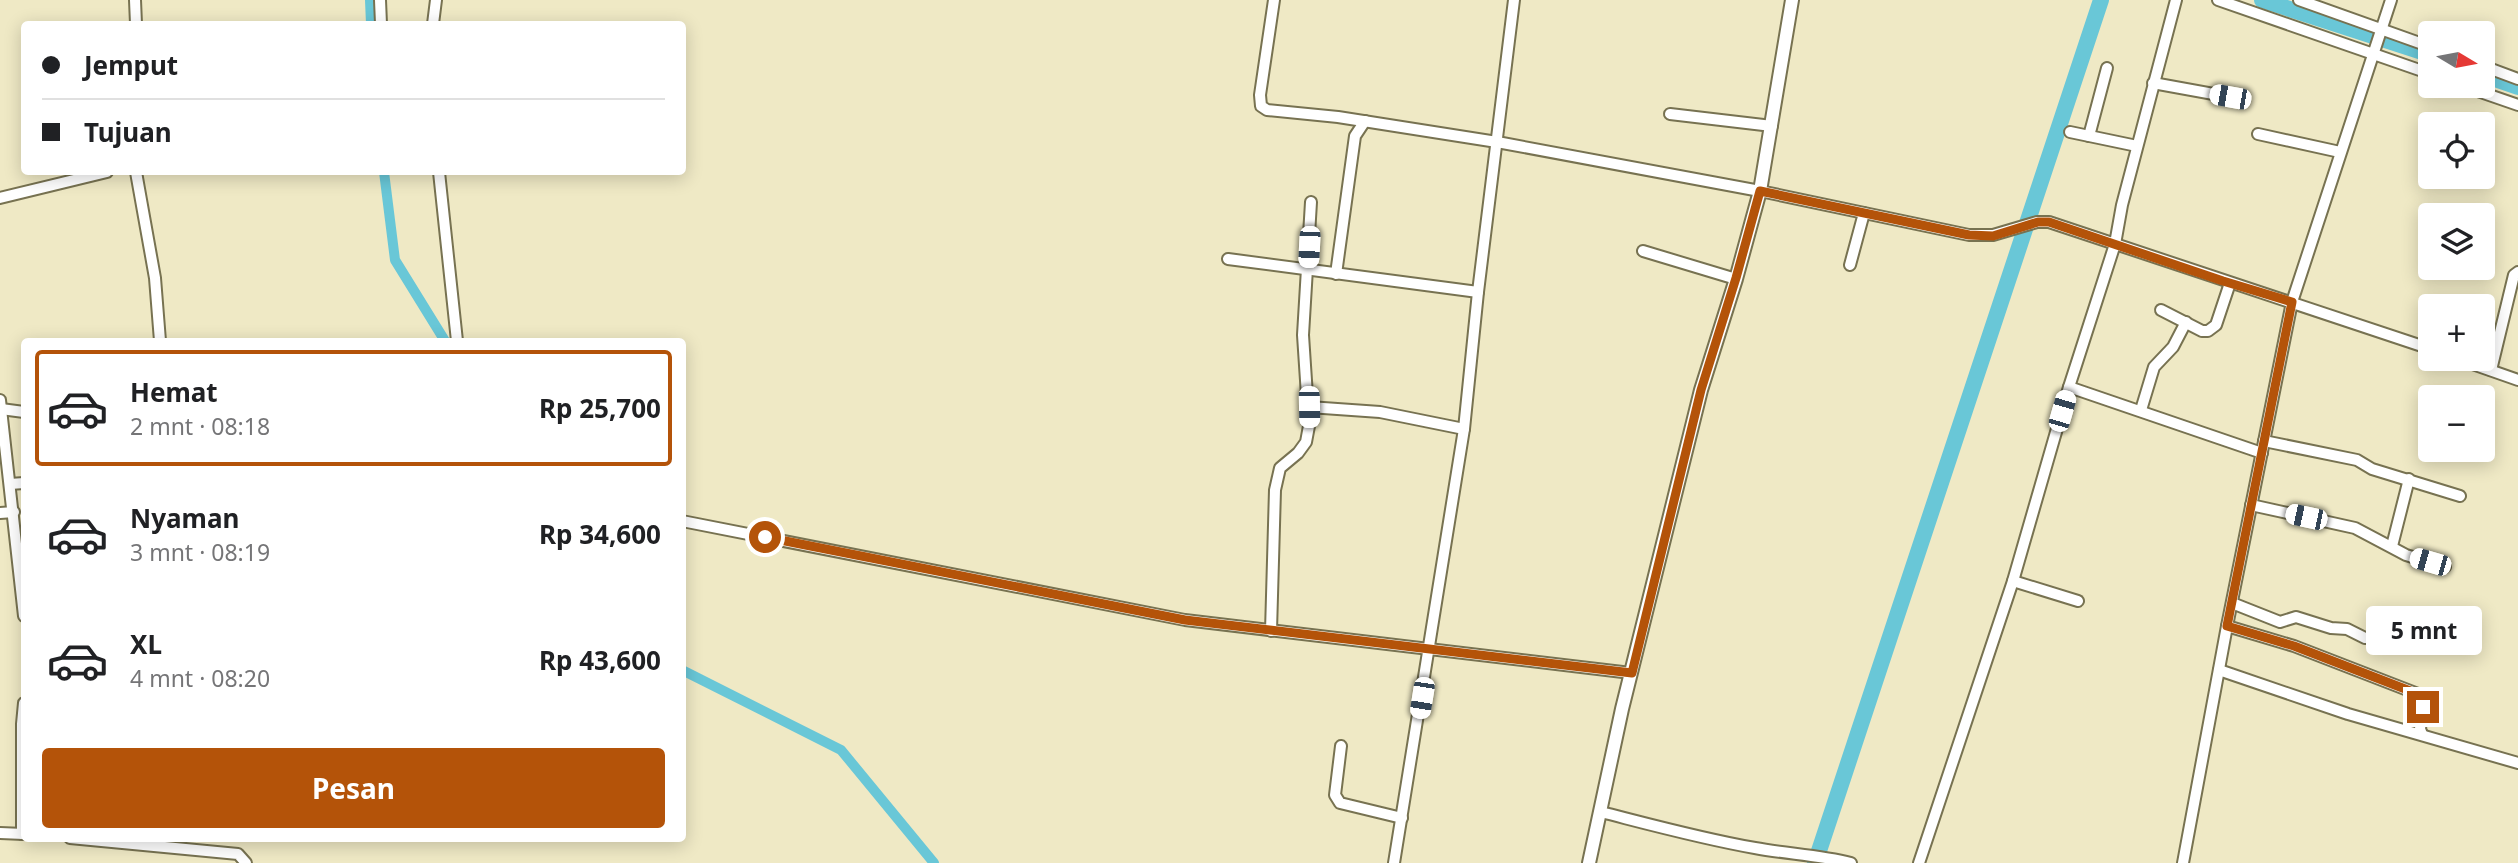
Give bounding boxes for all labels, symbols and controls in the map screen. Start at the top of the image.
north arrow [2418,21,2496,98]
map controls [2418,21,2495,462]
text: Jemput [84,47,178,83]
car [2208,83,2253,111]
button: locate [2418,112,2495,189]
text: Tujuan [84,114,172,150]
button: layers [2418,203,2495,280]
car [1298,225,1321,269]
button: + [2418,294,2495,371]
text: Hemat [130,374,218,410]
icon: car [46,377,109,440]
button: − [2418,385,2495,462]
car [1299,386,1320,428]
car [2047,388,2078,434]
text: Rp 25,700 [539,390,661,426]
text: 2 mnt · 08:18 [130,410,270,442]
text: Nyaman [130,500,239,536]
car [2284,502,2329,532]
icon: car [46,503,109,566]
text: Rp 34,600 [539,516,661,552]
route start [749,521,781,553]
text: 3 mnt · 08:19 [130,536,270,568]
car [2407,546,2454,578]
callout: 5 mnt [2365,606,2481,654]
text: 5 mnt [2391,614,2457,646]
text: XL [130,626,162,662]
icon: car [46,629,109,692]
text: Rp 43,600 [539,642,661,678]
text: 4 mnt · 08:20 [130,662,270,694]
car [1409,676,1436,720]
route end [2407,691,2439,723]
button: Pesan [42,748,665,828]

